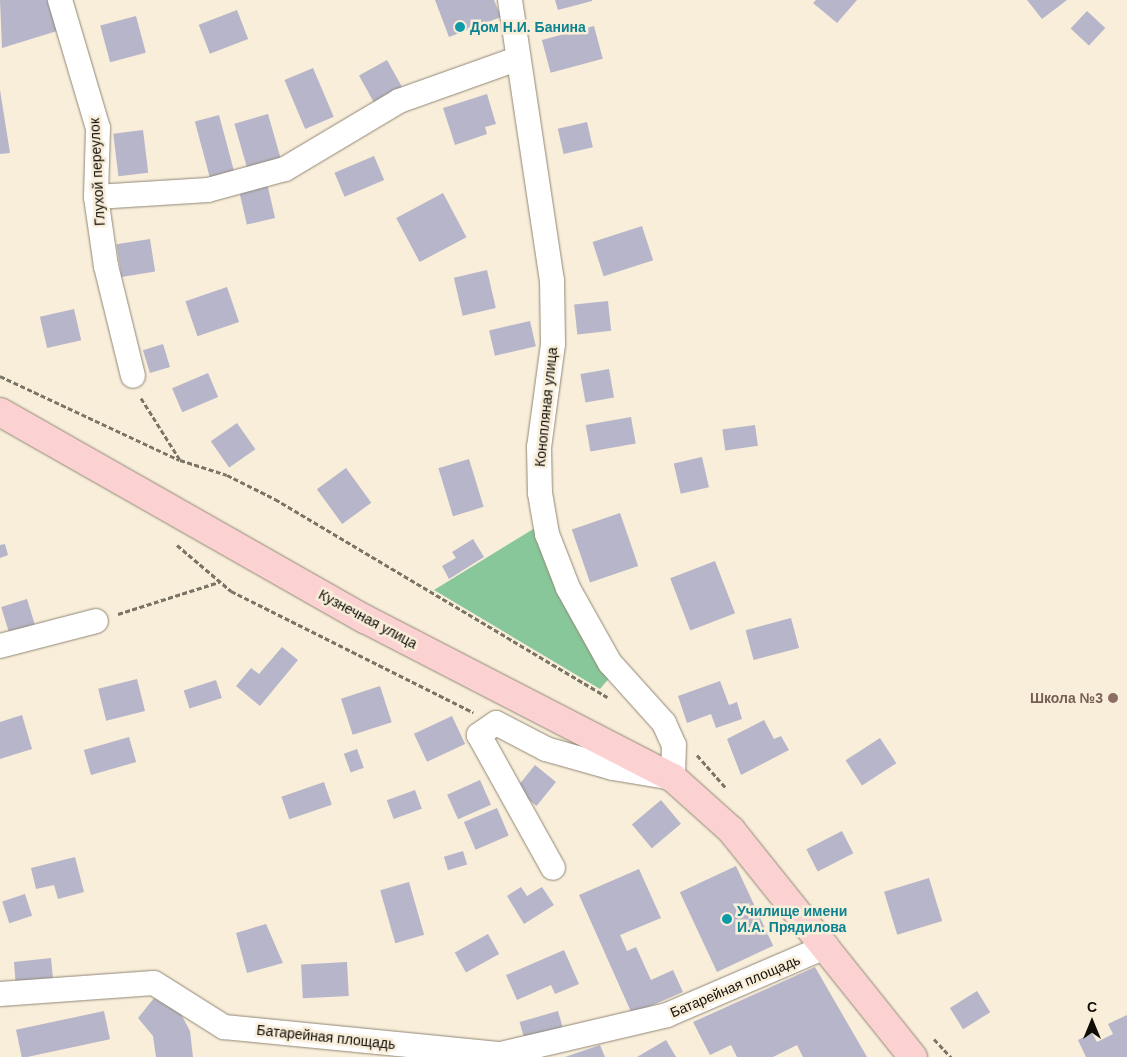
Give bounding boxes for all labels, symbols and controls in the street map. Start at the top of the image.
place label: Дом Н.И. Банина [470,19,586,35]
marker: Дом Н.И. Банина [454,21,466,33]
street label: Глухой переулок [86,118,108,226]
street label: Конопляная улица [531,346,561,468]
street label: Кузнечная улица [316,586,420,652]
place label: Школа №3 [1030,690,1103,706]
marker: Школа №3 [1107,692,1119,704]
place label: Училище имени И.А. Прядилова [737,903,847,936]
marker: Училище имени И.А. Прядилова [721,913,733,925]
street label: Батарейная площадь [667,951,803,1021]
north arrow [1067,997,1117,1047]
text: С [1087,999,1097,1015]
street label: Батарейная площадь [256,1021,396,1053]

